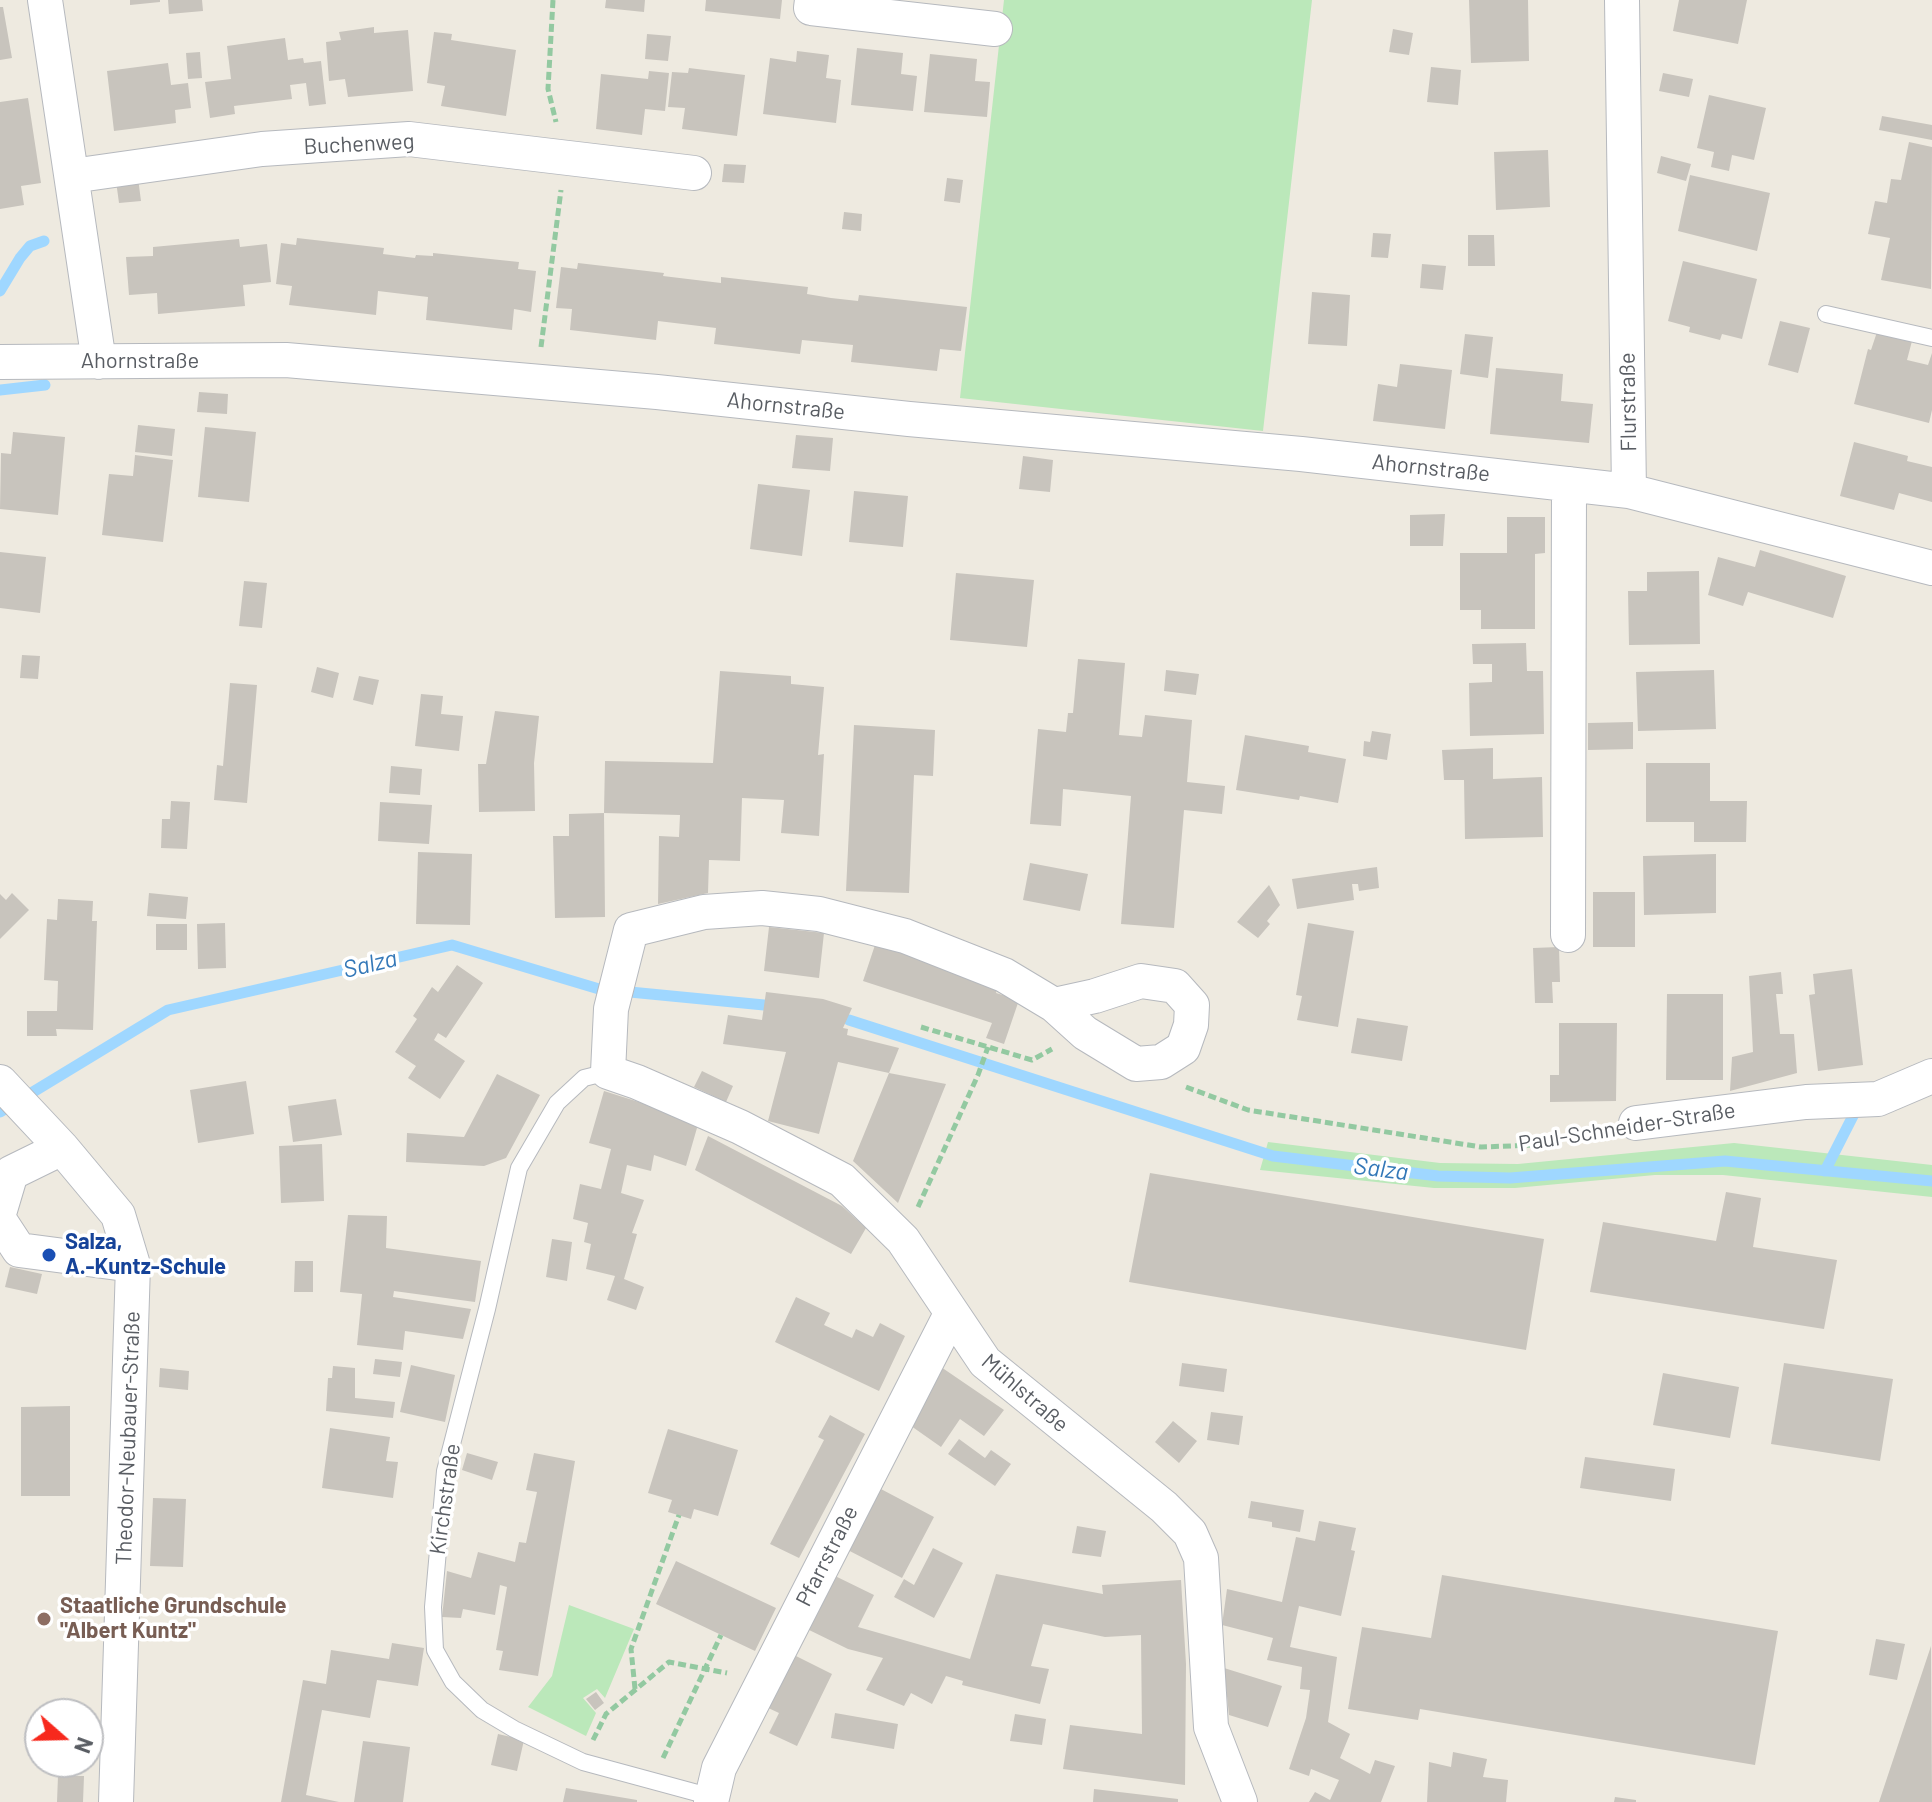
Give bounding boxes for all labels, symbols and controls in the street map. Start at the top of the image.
street label: Buchenweg [303,128,415,160]
street label: Ahornstraße [81,348,199,374]
street label: Flurstraße [1614,352,1642,452]
street label: Ahornstraße [726,387,846,425]
street label: Ahornstraße [1371,449,1491,487]
water label: Salza [340,944,400,984]
street label: Paul-Schneider-Straße [1517,1097,1737,1157]
water label: Salza [1352,1151,1410,1187]
place label: Salza, A.-Kuntz-Schule [65,1229,226,1280]
marker: Salza, A.-Kuntz-Schule [40,1246,58,1264]
street label: Theodor-Neubauer-Straße [110,1310,146,1566]
street label: Mühlstraße [976,1348,1074,1438]
street label: Kirchstraße [424,1442,466,1556]
street label: Pfarrstraße [790,1501,864,1611]
place label: Staatliche Grundschule "Albert Kuntz" [60,1593,287,1644]
marker: Staatliche Grundschule "Albert Kuntz" [35,1610,53,1628]
north arrow [24,1698,104,1778]
text: N [70,1734,99,1757]

